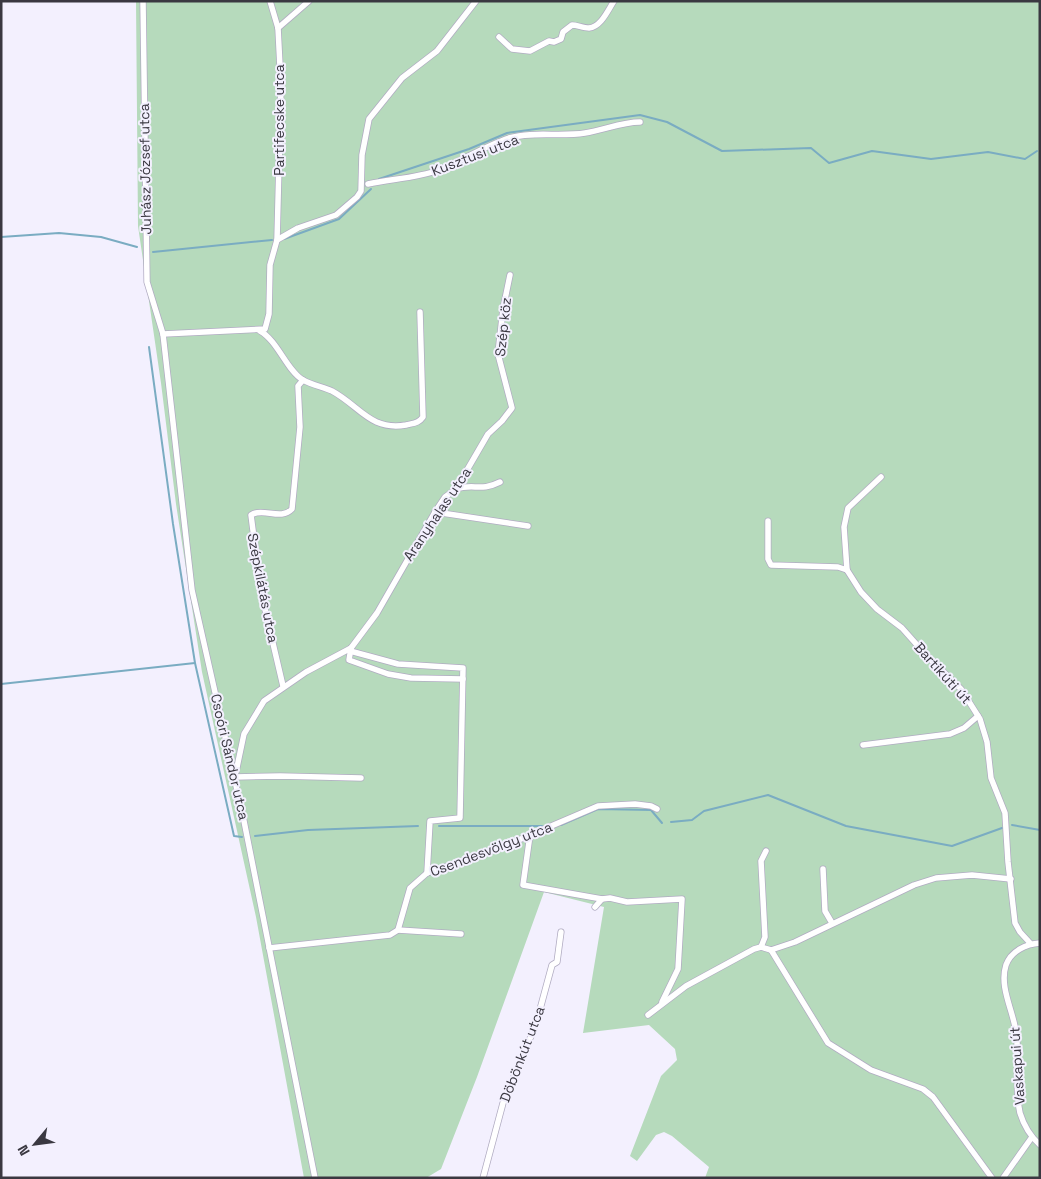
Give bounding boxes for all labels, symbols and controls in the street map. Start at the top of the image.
street label: Partifecske utca [270,64,288,176]
street label: Juhász József utca [135,103,155,235]
street label: Kusztusi utca [429,130,521,180]
street label: Szép köz [491,297,515,357]
street label: Aranyhalas utca [399,464,475,564]
street label: Szépkilátás utca [244,532,282,644]
street label: Bartikúti út [911,638,975,708]
street label: Csoóri Sándor utca [207,692,253,822]
street label: Csendesvölgy utca [427,817,555,881]
street label: Döbönkút utca [495,1003,549,1105]
street label: Vaskapui út [1005,1026,1029,1106]
north arrow [10,1119,60,1169]
text: N [13,1142,34,1159]

